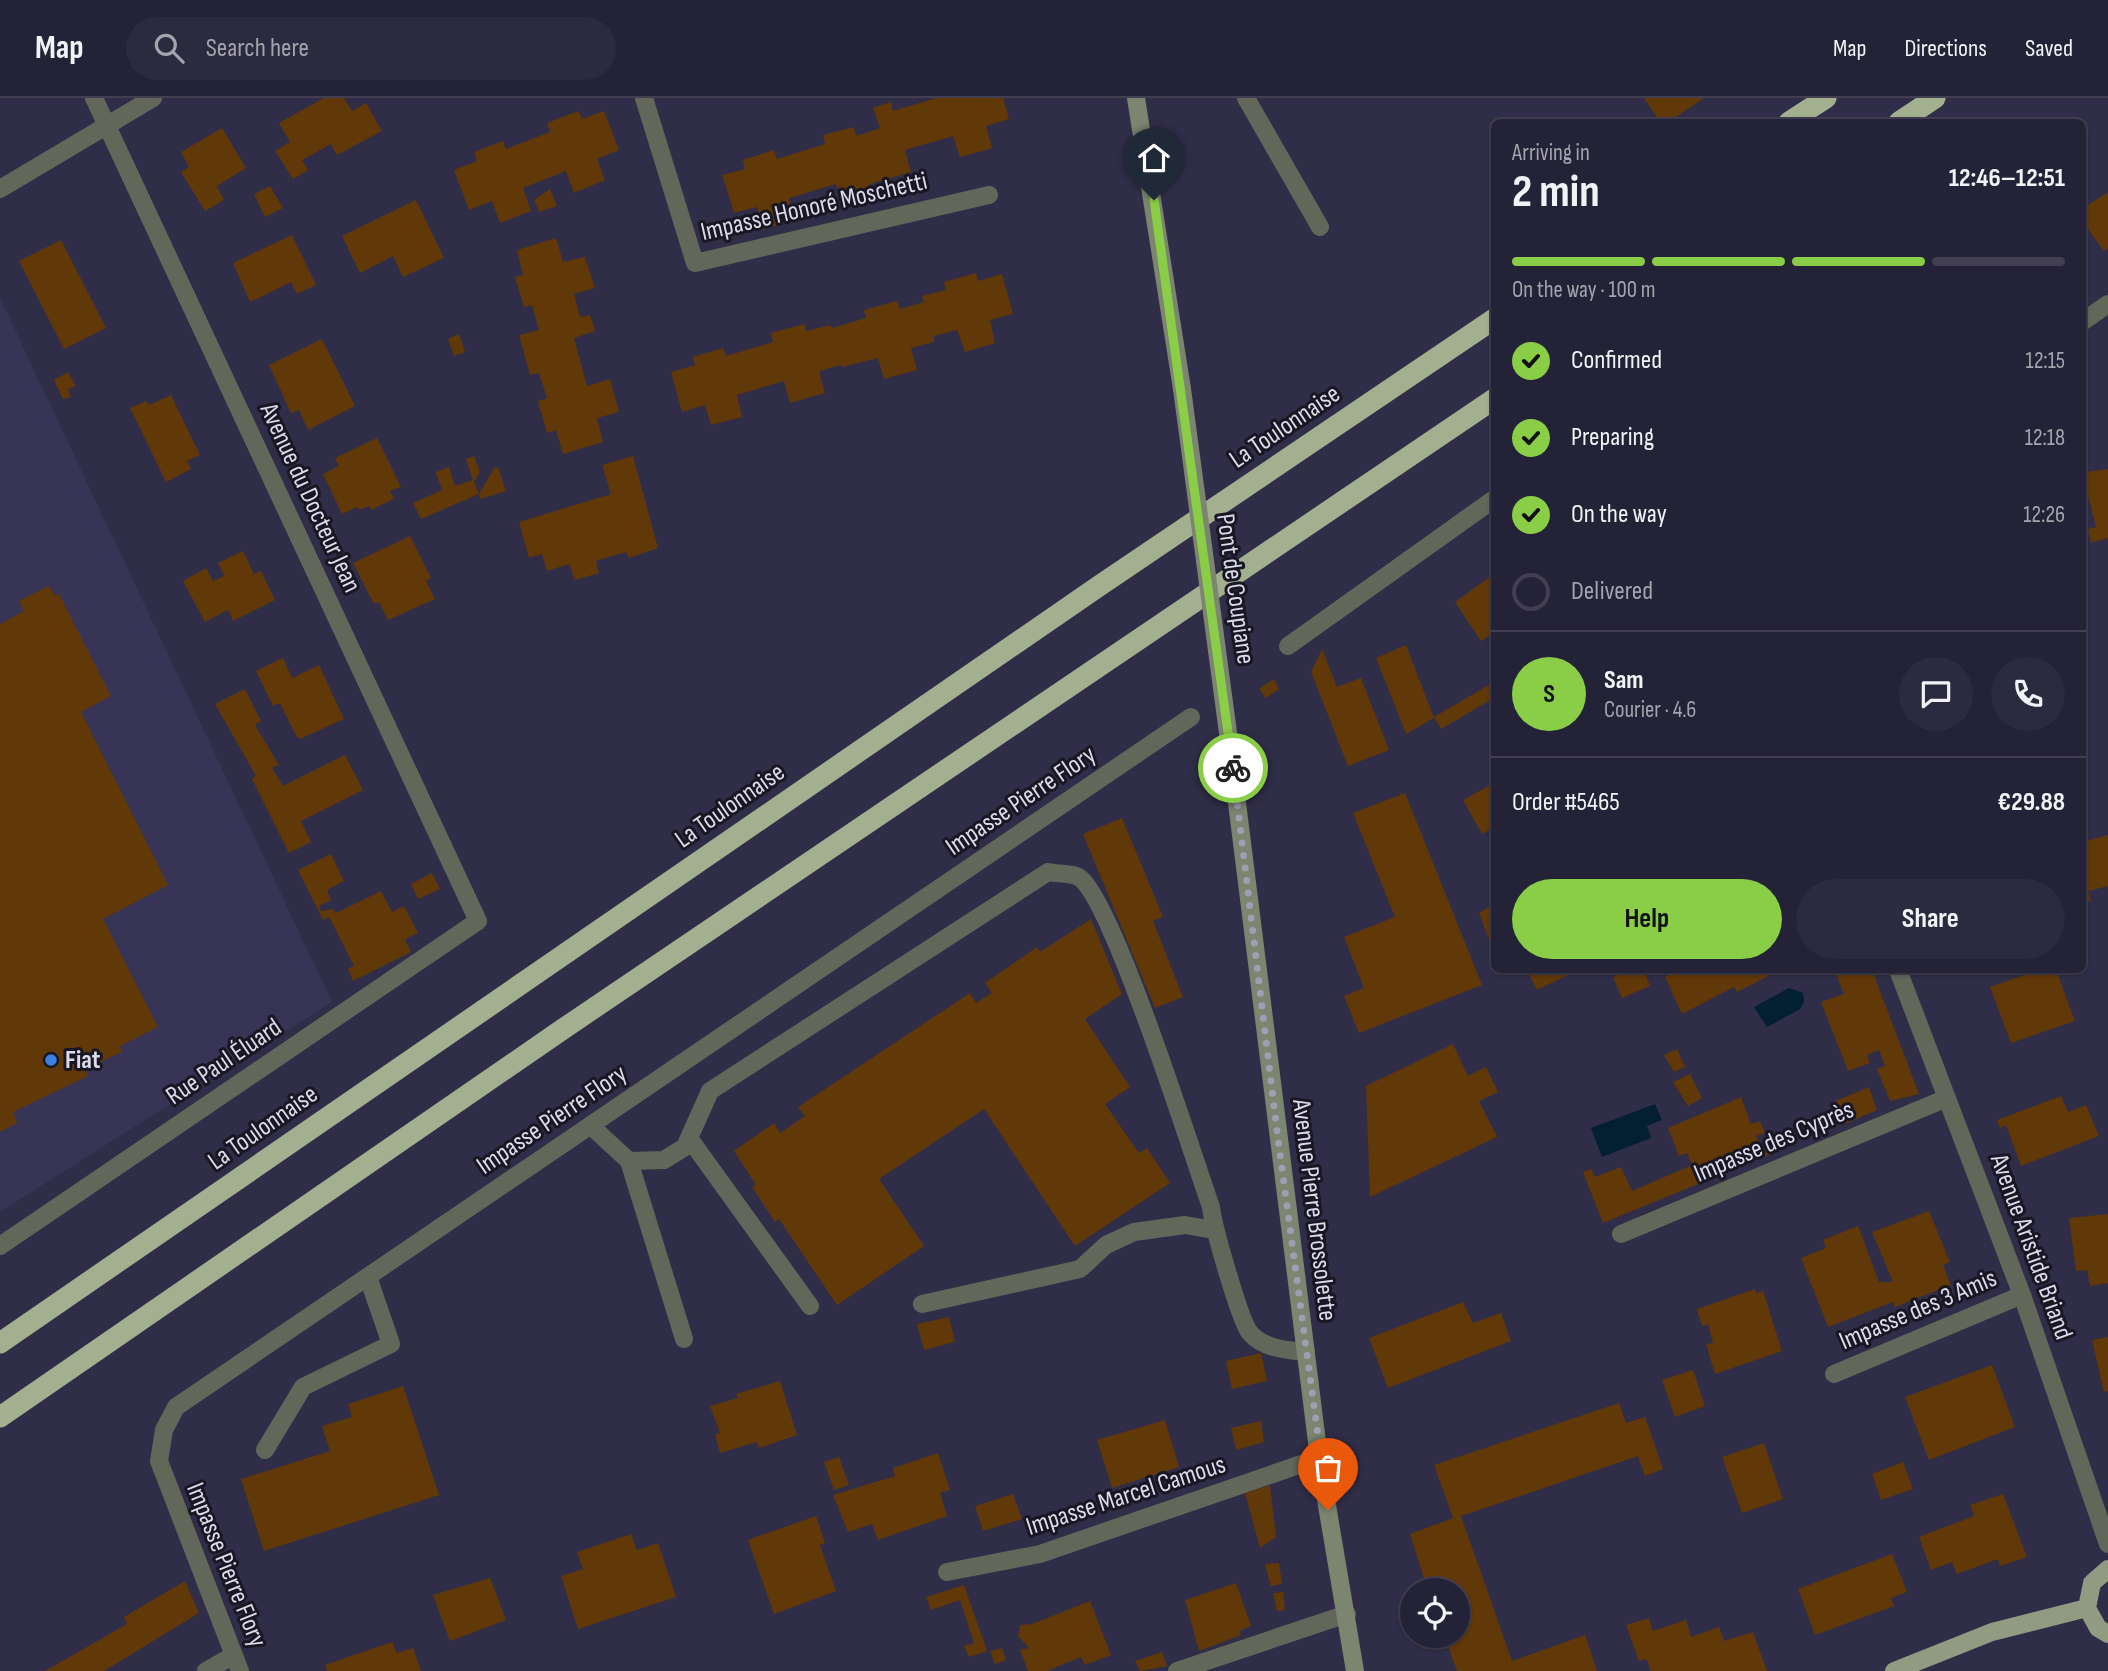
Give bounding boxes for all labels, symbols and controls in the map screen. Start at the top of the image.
search box [126,17,616,80]
text: Map [35,28,84,68]
icon: search [150,29,188,67]
text: Search here [206,33,309,64]
text: Map [1833,34,1866,63]
text: Directions [1904,34,1987,63]
text: Saved [2025,34,2073,63]
pin [1124,128,1184,200]
icon: home [1135,139,1173,177]
text: Arriving in [1512,139,1590,167]
text: 12:46–12:51 [1949,163,2065,194]
text: 2 min [1512,165,1600,220]
street label: Impasse Honoré Moschetti [698,166,930,248]
text: On the way · 100 m [1512,276,1656,304]
icon: check [1512,342,1550,380]
text: Confirmed [1571,345,1662,376]
text: 12:15 [2026,347,2065,375]
street label: La Toulonnaise [1224,379,1346,475]
street label: Avenue du Docteur Jean [252,398,367,597]
icon: check [1512,419,1550,457]
text: Preparing [1571,422,1654,453]
text: 12:18 [2025,424,2065,452]
icon: check [1512,496,1550,534]
text: On the way [1571,499,1667,530]
text: 12:26 [2023,501,2065,529]
street label: Pont de Coupiane [1209,512,1261,666]
text: Delivered [1571,576,1653,607]
button: chat [1899,657,1973,731]
button: phone [1991,657,2065,731]
text: Sam [1604,665,1644,696]
text: S [1543,679,1555,710]
text: Courier · 4.6 [1604,696,1696,724]
courier [1198,733,1268,803]
street label: Impasse Pierre Flory [940,739,1102,863]
icon: bike [1214,749,1252,787]
street label: La Toulonnaise [669,757,791,855]
text: Order #5465 [1512,787,1620,818]
text: €29.88 [1998,787,2065,818]
button: Help [1512,879,1782,959]
button: Share [1796,879,2065,959]
street label: Rue Paul Éluard [161,1012,287,1112]
place label: Fiat [65,1045,101,1076]
marker: Fiat [43,1052,59,1068]
street label: Impasse Pierre Flory [471,1058,633,1182]
street label: La Toulonnaise [202,1079,324,1177]
street label: Impasse des Cyprès [1689,1094,1859,1190]
street label: Avenue Pierre Brossolette [1285,1096,1343,1323]
street label: Avenue Aristide Briand [1983,1149,2079,1344]
street label: Impasse des 3 Amis [1835,1263,2001,1357]
pin [1298,1438,1358,1510]
street label: Impasse Marcel Camous [1022,1449,1230,1543]
icon: bag [1309,1449,1347,1487]
street label: Impasse Pierre Flory [179,1478,273,1652]
map controls [1400,1578,1470,1648]
button: locate [1400,1578,1470,1648]

